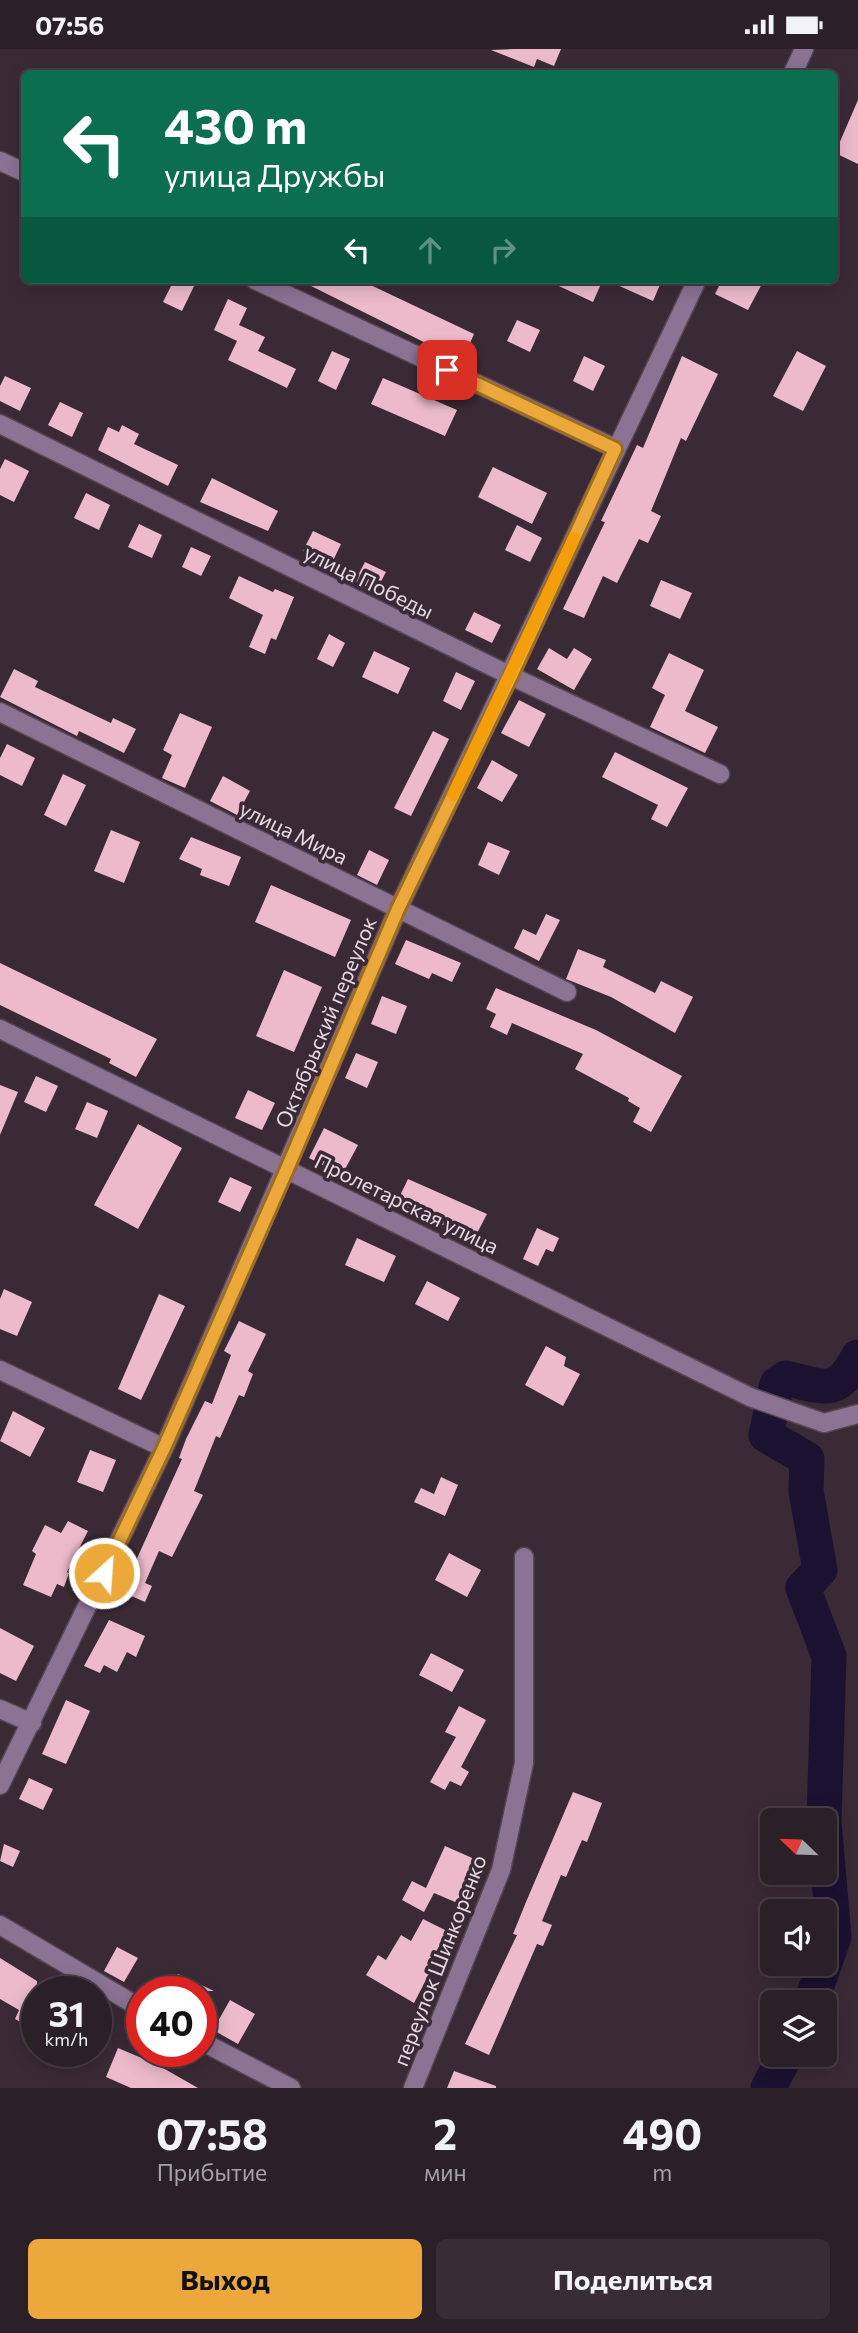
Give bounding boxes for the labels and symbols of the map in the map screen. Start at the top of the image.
pin [417,340,477,400]
street label: улица Победы [300,539,438,623]
street label: улица Мира [236,795,352,869]
street label: Октябрьский переулок [269,913,381,1131]
street label: Пролетарская улица [311,1148,503,1258]
position arrow [67,1536,141,1610]
north arrow [760,1808,836,1885]
street label: переулок Шинкоренко [387,1851,491,2069]
speed limit sign: 40 [126,1976,217,2067]

